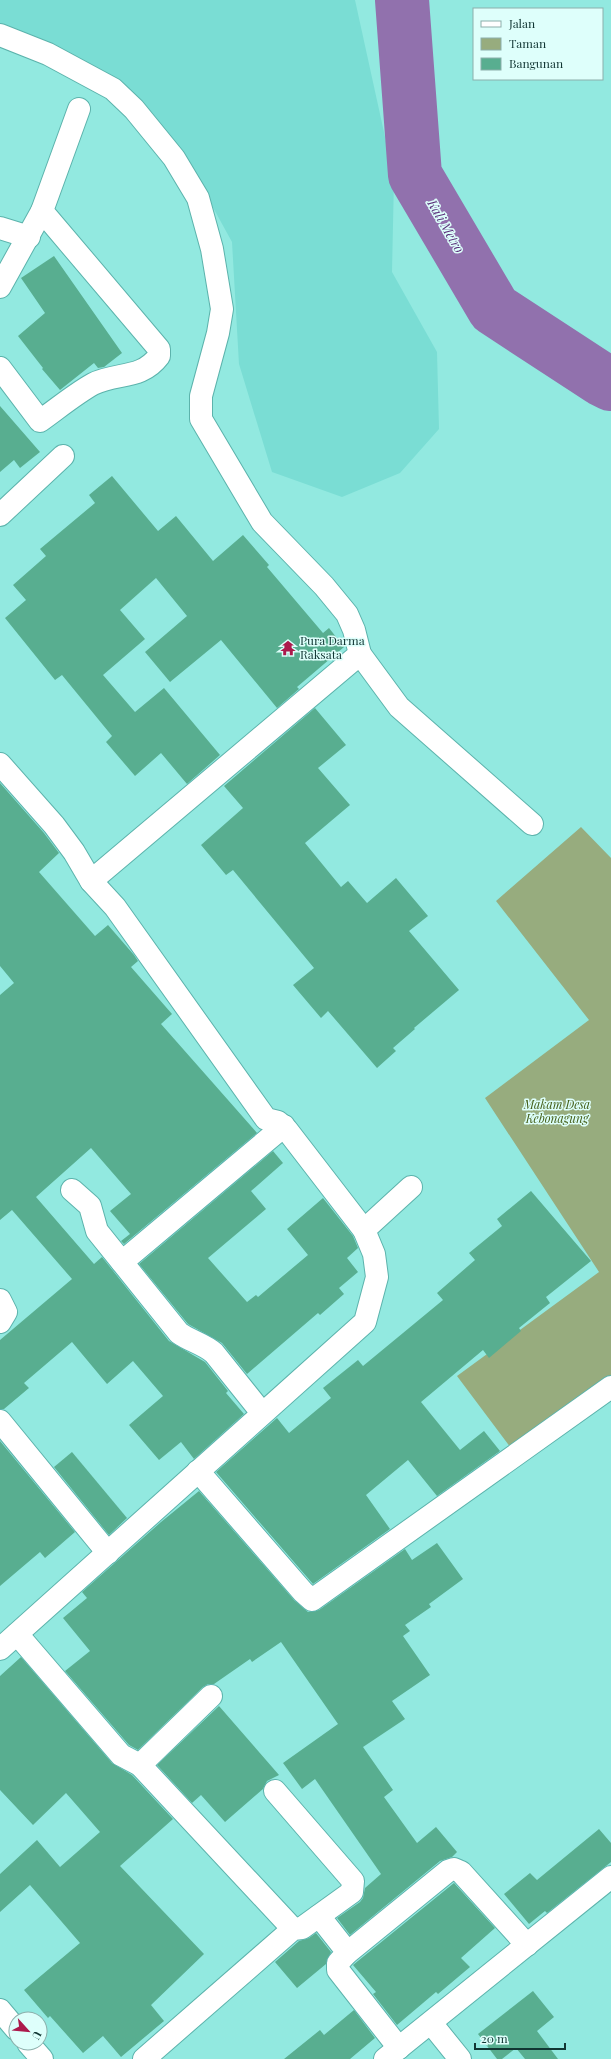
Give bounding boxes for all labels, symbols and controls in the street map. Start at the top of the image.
legend [473,8,603,80]
text: Jalan [508,15,535,31]
text: Taman [509,35,546,51]
text: Bangunan [509,55,563,71]
water label: Kali Metro [424,195,468,255]
place label: Pura Darma Raksata [300,632,365,662]
temple icon: Pura Darma Raksata [279,639,297,657]
park label: Makam Desa Kebonagung [523,1096,590,1126]
north arrow [8,2011,48,2051]
scale bar [475,2025,565,2051]
text: U [29,2029,46,2043]
text: 20 m [481,2030,508,2046]

